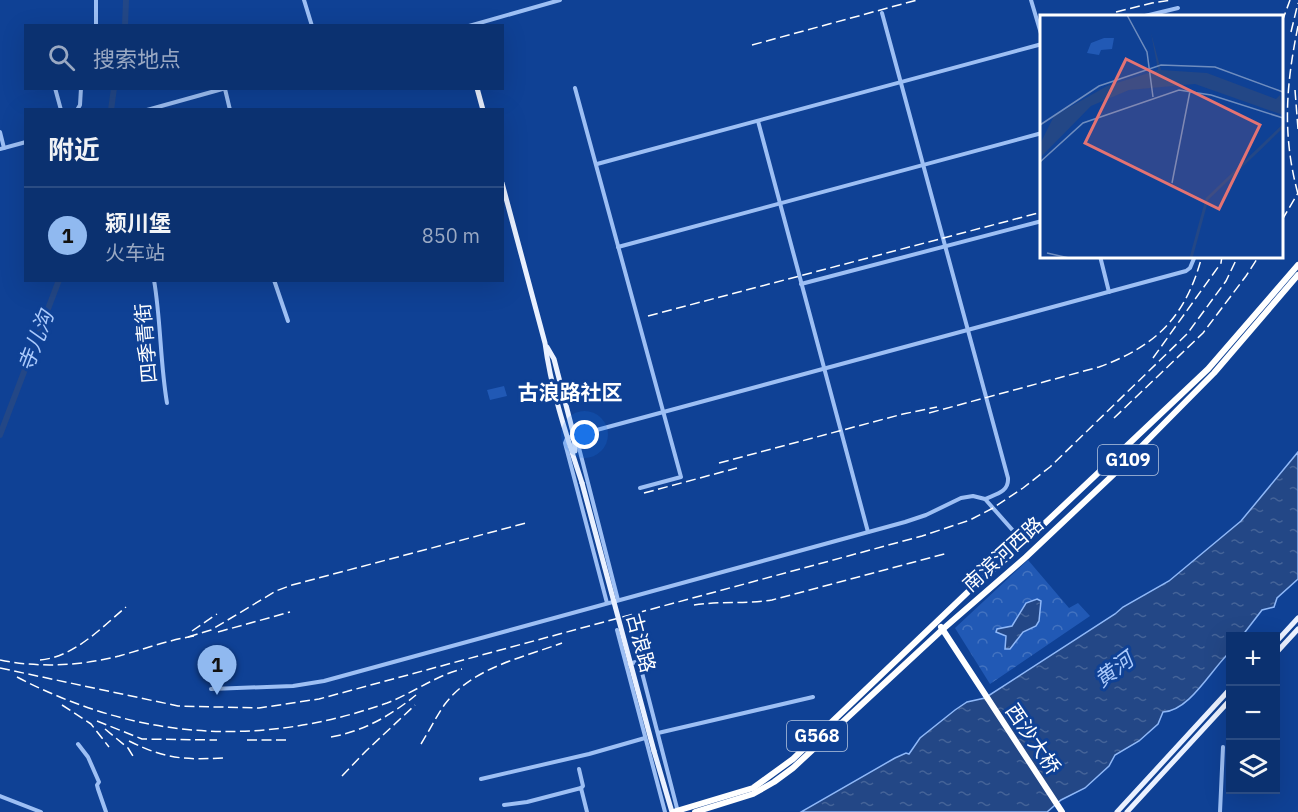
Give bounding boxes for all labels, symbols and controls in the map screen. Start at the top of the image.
inset map [1040,15,1283,258]
search box [24,24,504,90]
icon: search [45,41,78,74]
text: 搜索地点 [93,44,181,73]
text: 附近 [48,132,100,166]
text: 颍川堡 [105,208,171,237]
text: 1 [62,222,74,249]
text: 850 m [422,222,480,249]
text: 火车站 [105,239,165,266]
street label: 四季青街 [129,302,162,384]
water label: 寺儿沟 [11,304,60,375]
district label: 古浪路社区 [518,378,623,406]
your location [570,420,599,449]
road number: G109 [1098,445,1158,475]
street label: 南滨河西路 [956,510,1049,597]
street label: 古浪路 [621,610,662,675]
map controls [1226,632,1280,794]
button: + [1226,632,1280,686]
water label: 黄河 [1088,643,1142,693]
pin: 1 [198,646,236,695]
button: − [1226,686,1280,740]
street label: 西沙大桥 [1000,698,1067,779]
road number: G568 [787,721,847,751]
button: layers [1226,740,1280,794]

